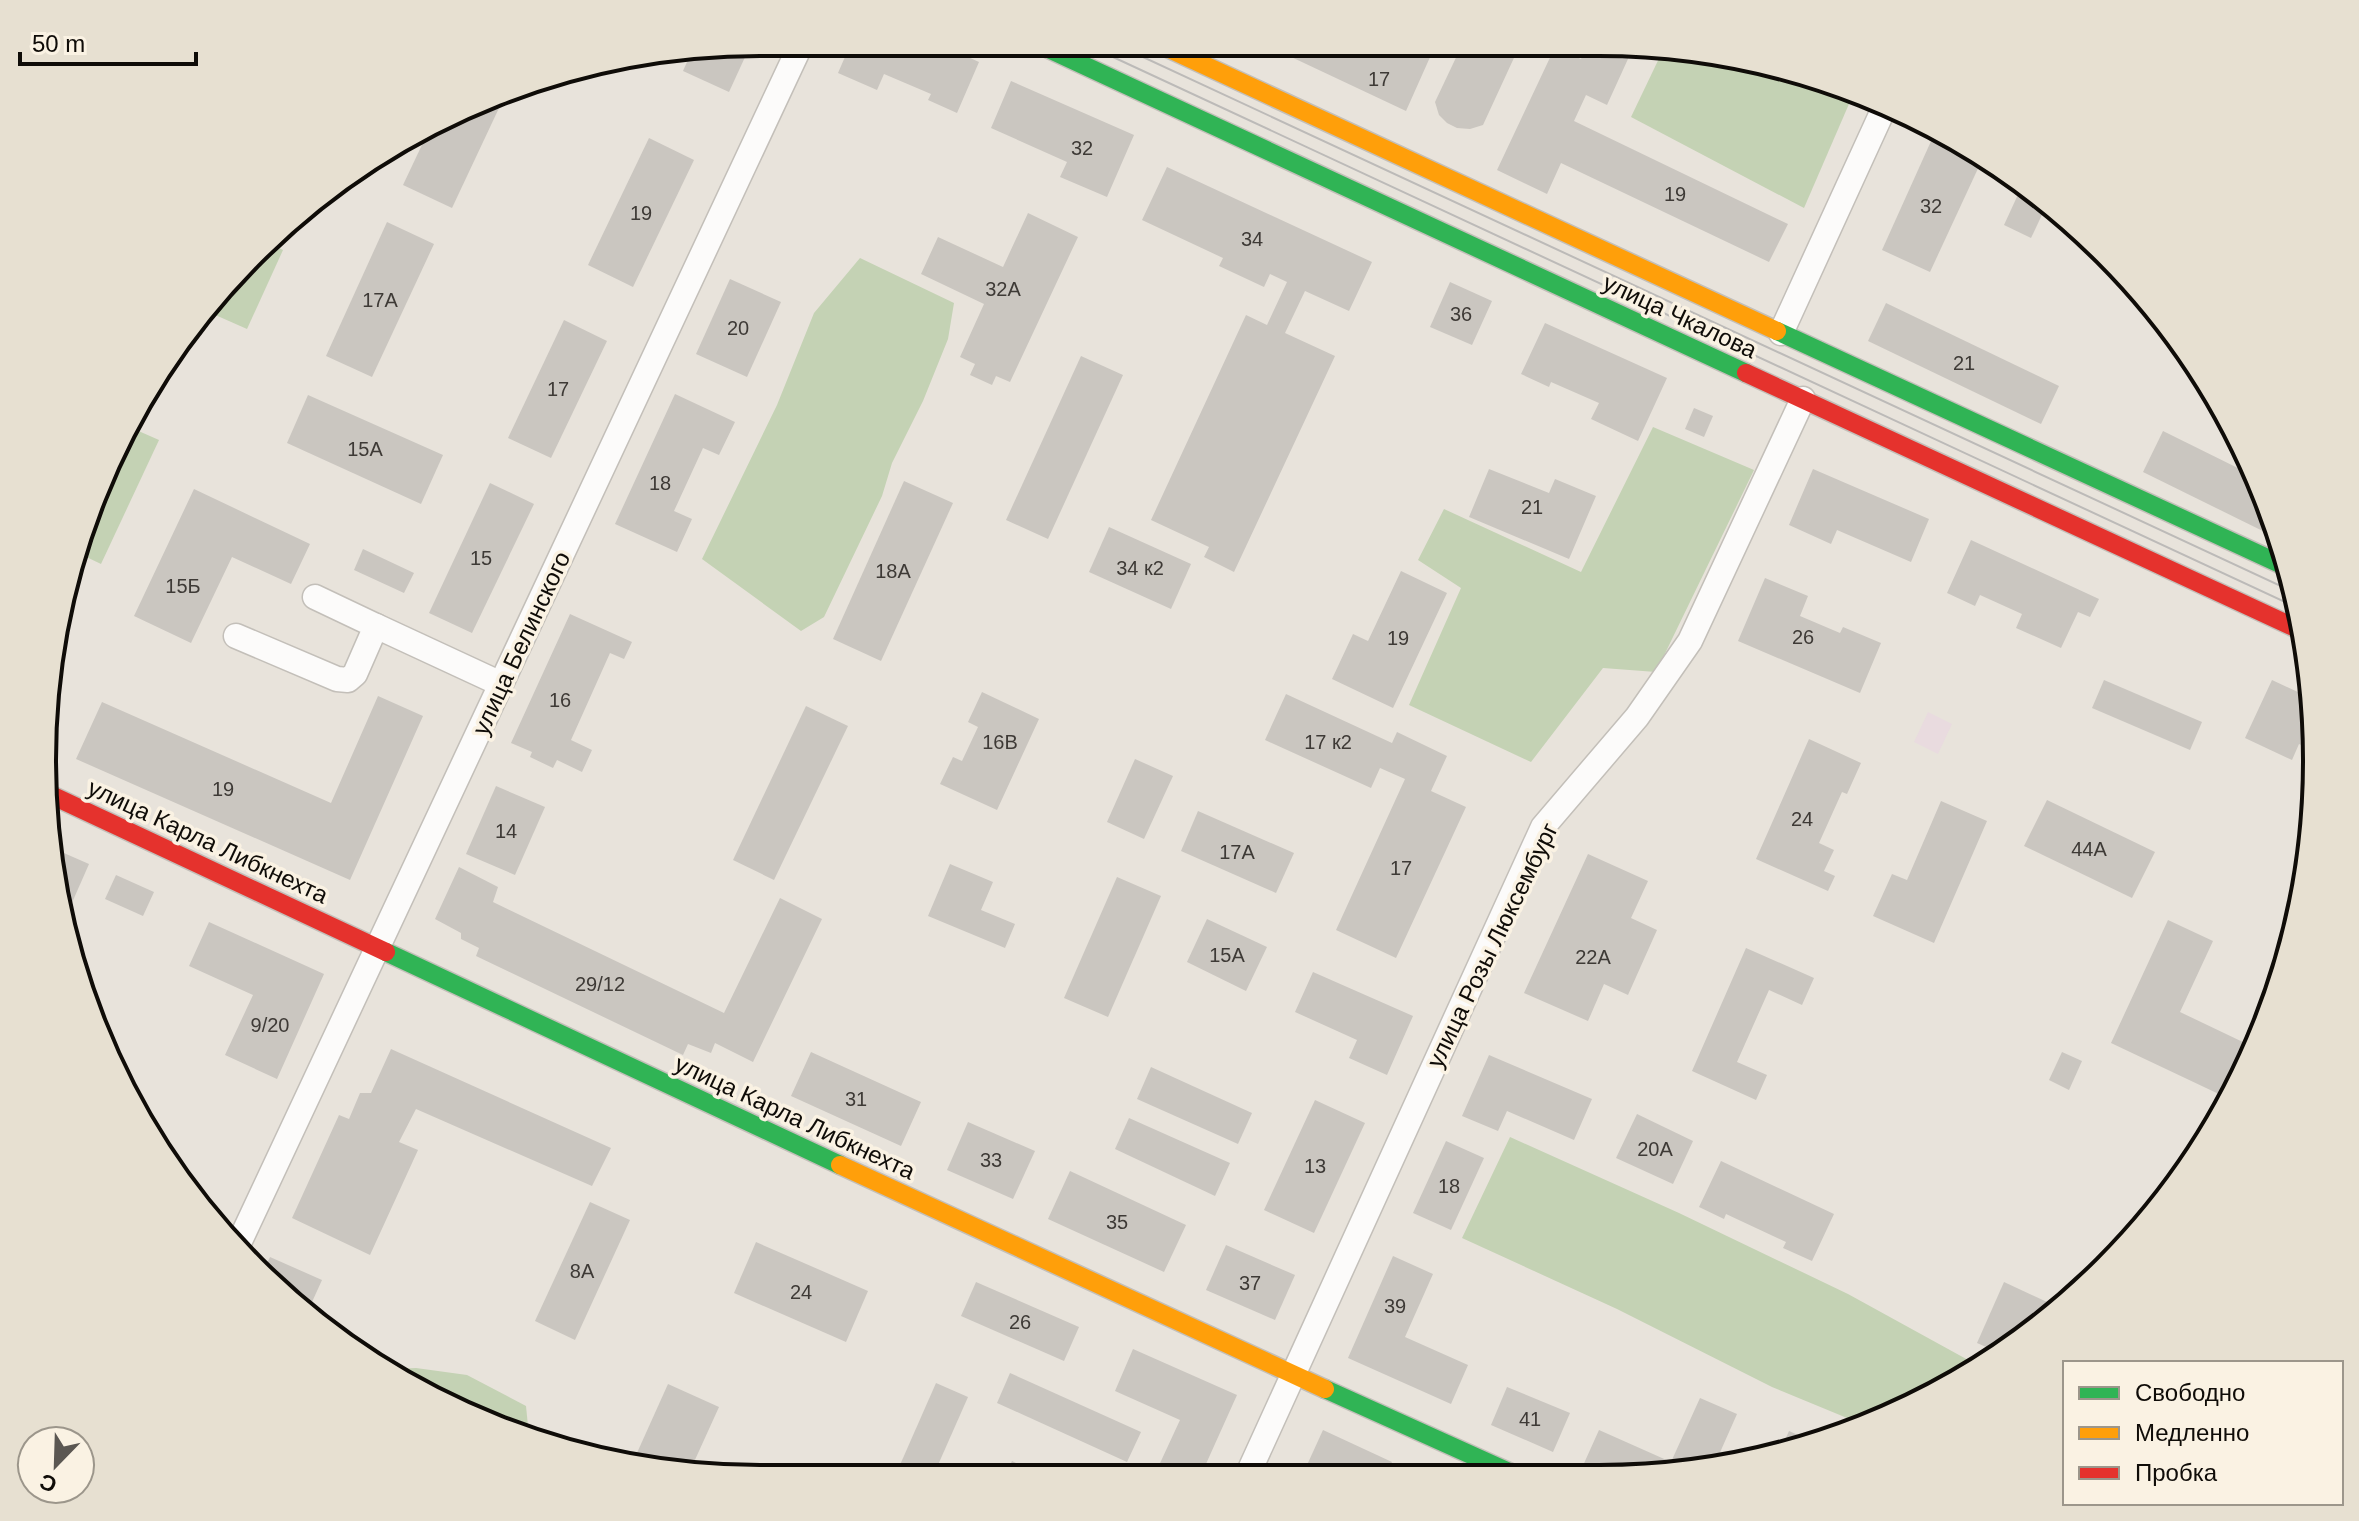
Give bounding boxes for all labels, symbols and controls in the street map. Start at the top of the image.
scale bar [20,16,196,66]
text: 50 m [32,30,85,57]
house number: 17 [1368,68,1390,90]
house number: 32 [1071,137,1093,159]
house number: 19 [1664,183,1686,205]
house number: 32 [1920,195,1942,217]
house number: 19 [630,202,652,224]
house number: 34 [1241,228,1263,250]
street label: улица Чкалова [1599,269,1762,364]
house number: 32А [985,278,1021,300]
house number: 17А [362,289,398,311]
house number: 36 [1450,303,1472,325]
house number: 20 [727,317,749,339]
house number: 21 [1953,352,1975,374]
house number: 17 [547,378,569,400]
house number: 15А [347,438,383,460]
house number: 18 [649,472,671,494]
house number: 21 [1521,496,1543,518]
street label: улица Белинского [467,547,575,739]
house number: 15 [470,547,492,569]
house number: 34 к2 [1116,557,1164,579]
house number: 18А [875,560,911,582]
house number: 15Б [165,575,201,597]
house number: 26 [1792,626,1814,648]
house number: 19 [1387,627,1409,649]
house number: 16 [549,689,571,711]
house number: 16В [982,731,1018,753]
house number: 17 к2 [1304,731,1352,753]
street label: улица Карла Либкнехта [84,773,333,909]
house number: 19 [212,778,234,800]
house number: 24 [1791,808,1813,830]
street label: улица Розы Люксембург [1421,818,1563,1072]
house number: 14 [495,820,517,842]
house number: 44А [2071,838,2107,860]
house number: 17А [1219,841,1255,863]
house number: 17 [1390,857,1412,879]
house number: 15А [1209,944,1245,966]
house number: 22А [1575,946,1611,968]
house number: 29/12 [575,973,625,995]
house number: 9/20 [251,1014,289,1036]
street label: улица Карла Либкнехта [671,1049,920,1185]
house number: 31 [845,1088,867,1110]
house number: 20А [1637,1138,1673,1160]
house number: 33 [980,1149,1002,1171]
house number: 13 [1304,1155,1326,1177]
house number: 18 [1438,1175,1460,1197]
house number: 35 [1106,1211,1128,1233]
house number: 8А [570,1260,595,1282]
house number: 37 [1239,1272,1261,1294]
house number: 24 [790,1281,812,1303]
house number: 39 [1384,1295,1406,1317]
house number: 26 [1009,1311,1031,1333]
legend [2063,1361,2343,1505]
text: Свободно [2135,1379,2245,1406]
house number: 41 [1519,1408,1541,1430]
text: Медленно [2135,1419,2249,1446]
north arrow [16,1425,96,1505]
text: Пробка [2135,1459,2218,1486]
text: С [36,1468,61,1498]

